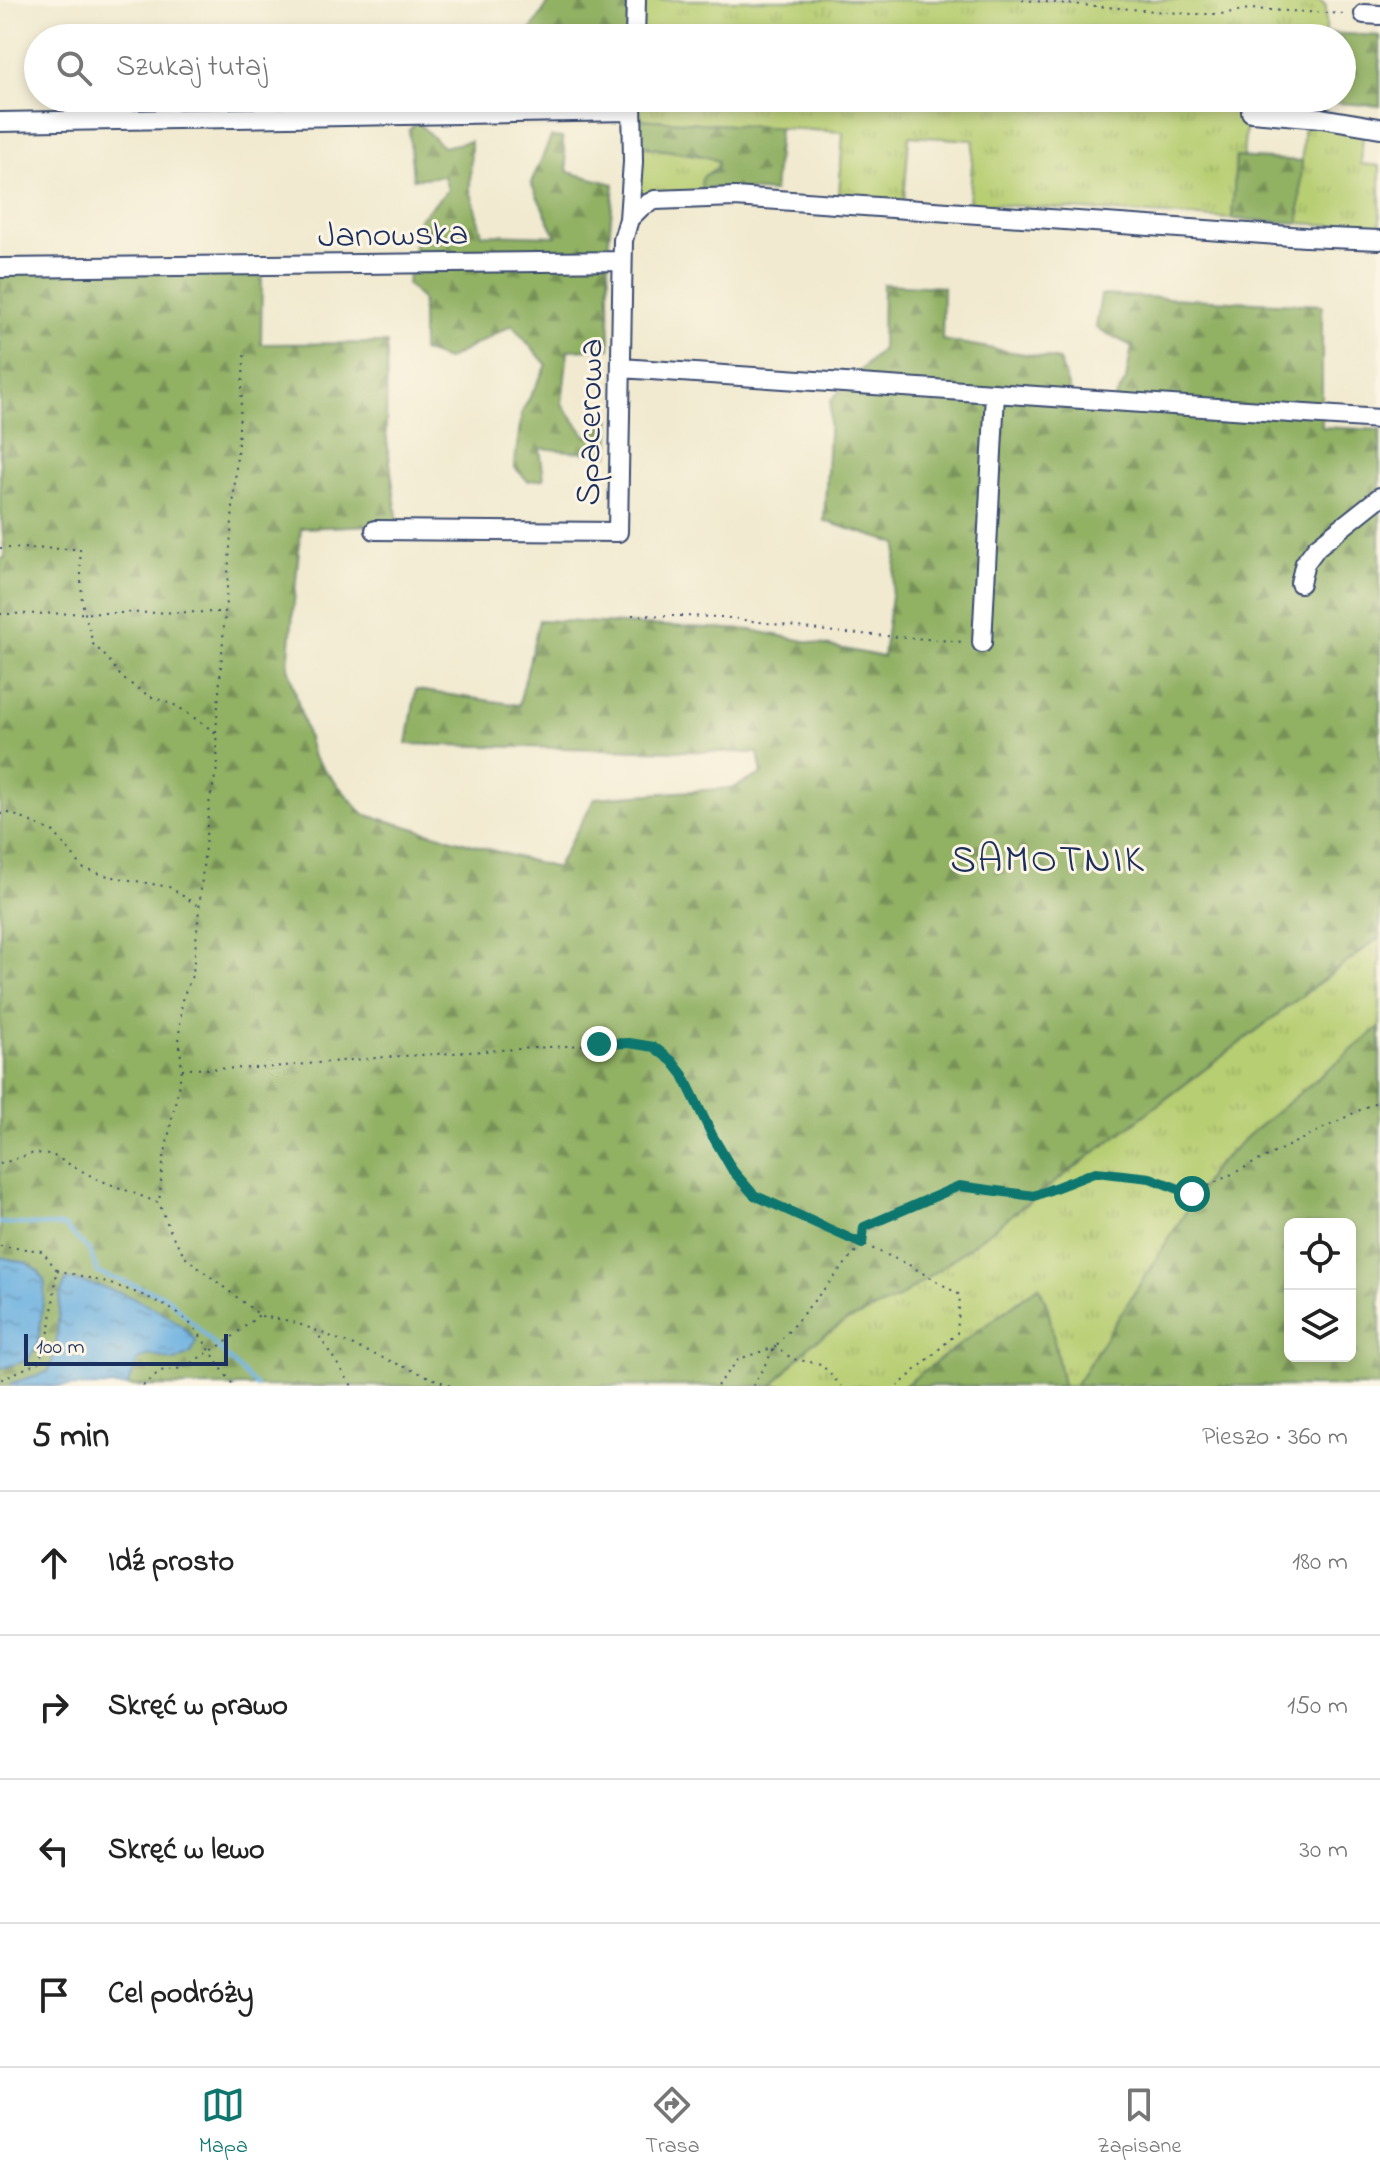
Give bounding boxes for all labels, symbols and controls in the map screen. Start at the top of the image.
search box [24,24,1356,112]
icon: search [52,46,96,90]
text: Szukaj tutaj [116,46,267,90]
street label: Janowska [317,209,469,264]
street label: Spacerowa [564,338,619,506]
district label: SAMOTNIK [950,832,1146,891]
route end [581,1026,617,1062]
route start [1174,1176,1210,1212]
map controls [1284,1218,1356,1362]
button: locate [1284,1218,1356,1290]
button: layers [1284,1290,1356,1362]
scale bar [24,1330,228,1366]
text: 100 m [36,1332,85,1364]
text: 5 min [32,1413,109,1463]
text: Pieszo · 360 m [1202,1419,1348,1457]
icon: ahead [32,1541,76,1585]
text: Idź prosto [108,1541,234,1585]
text: 180 m [1292,1544,1348,1582]
icon: right [32,1685,76,1729]
text: Skręć w prawo [108,1685,288,1729]
text: 150 m [1287,1688,1348,1726]
icon: left [32,1829,76,1873]
text: Skręć w lewo [108,1829,265,1873]
text: 30 m [1299,1832,1348,1870]
icon: arrive [32,1973,76,2017]
text: Cel podróży [108,1973,253,2017]
tab: Mapa [199,2083,248,2163]
tab: Trasa [645,2083,700,2163]
tab: Zapisane [1097,2083,1181,2163]

